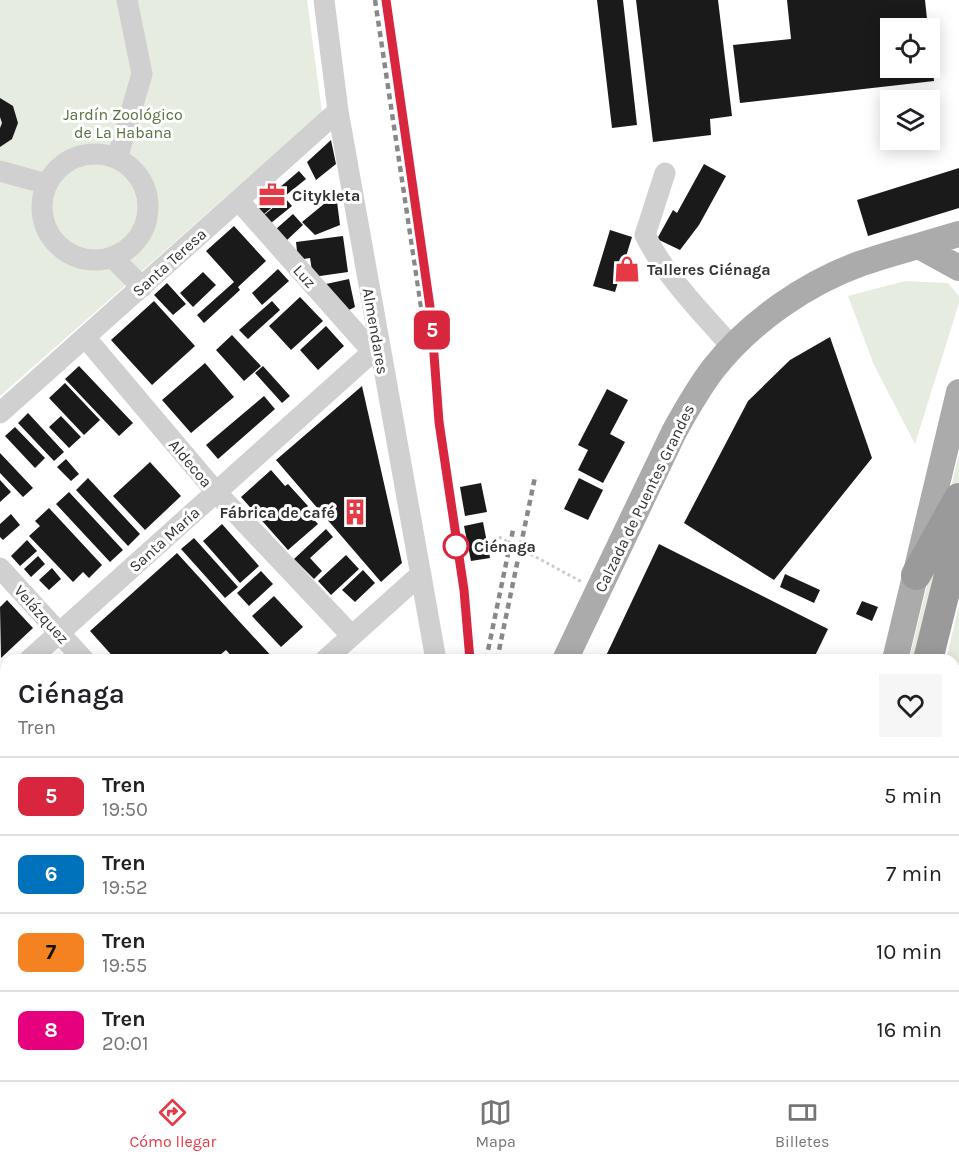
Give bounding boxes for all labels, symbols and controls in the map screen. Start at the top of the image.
map controls [880,18,940,150]
button: locate [880,18,940,78]
button: layers [880,90,940,150]
park label: Jardín Zoológico de La Habana [63,105,183,142]
office icon: Citykleta [257,180,287,210]
place label: Citykleta [292,186,360,205]
street label: Santa Teresa [128,224,210,301]
shop icon: Talleres Ciénaga [612,254,642,284]
place label: Talleres Ciénaga [647,260,771,279]
street label: Luz [289,261,320,292]
street label: Almendares [359,286,392,376]
line badge: 5 [412,310,452,350]
text: 5 [426,318,438,342]
street label: Calzada de Puentes Grandes [591,401,698,595]
street label: Aldecoa [165,435,216,491]
building icon: Fábrica de café [340,497,370,527]
street label: Santa María [125,503,204,576]
place label: Fábrica de café [220,503,335,522]
marker: Ciénaga [443,533,469,559]
place label: Ciénaga [474,537,536,556]
street label: Velázquez [10,581,73,648]
button: heart [879,674,942,737]
text: Ciénaga [18,677,125,710]
text: Tren [18,716,56,739]
text: Tren [102,772,146,798]
text: 5 min [884,783,942,809]
text: 5 [45,784,57,808]
text: 19:50 [102,798,148,821]
text: Tren [102,850,146,876]
text: 7 min [886,861,942,887]
text: 6 [45,862,57,886]
text: 19:52 [102,876,148,899]
text: Tren [102,928,146,954]
text: 10 min [876,939,942,965]
text: 7 [46,940,56,964]
text: 19:55 [102,954,147,977]
text: Tren [102,1006,146,1032]
text: 16 min [876,1017,942,1043]
text: 8 [44,1018,58,1042]
text: 20:01 [102,1032,149,1055]
tab: Cómo llegar [130,1096,216,1151]
tab: Mapa [475,1096,516,1151]
tab: Billetes [775,1096,829,1151]

